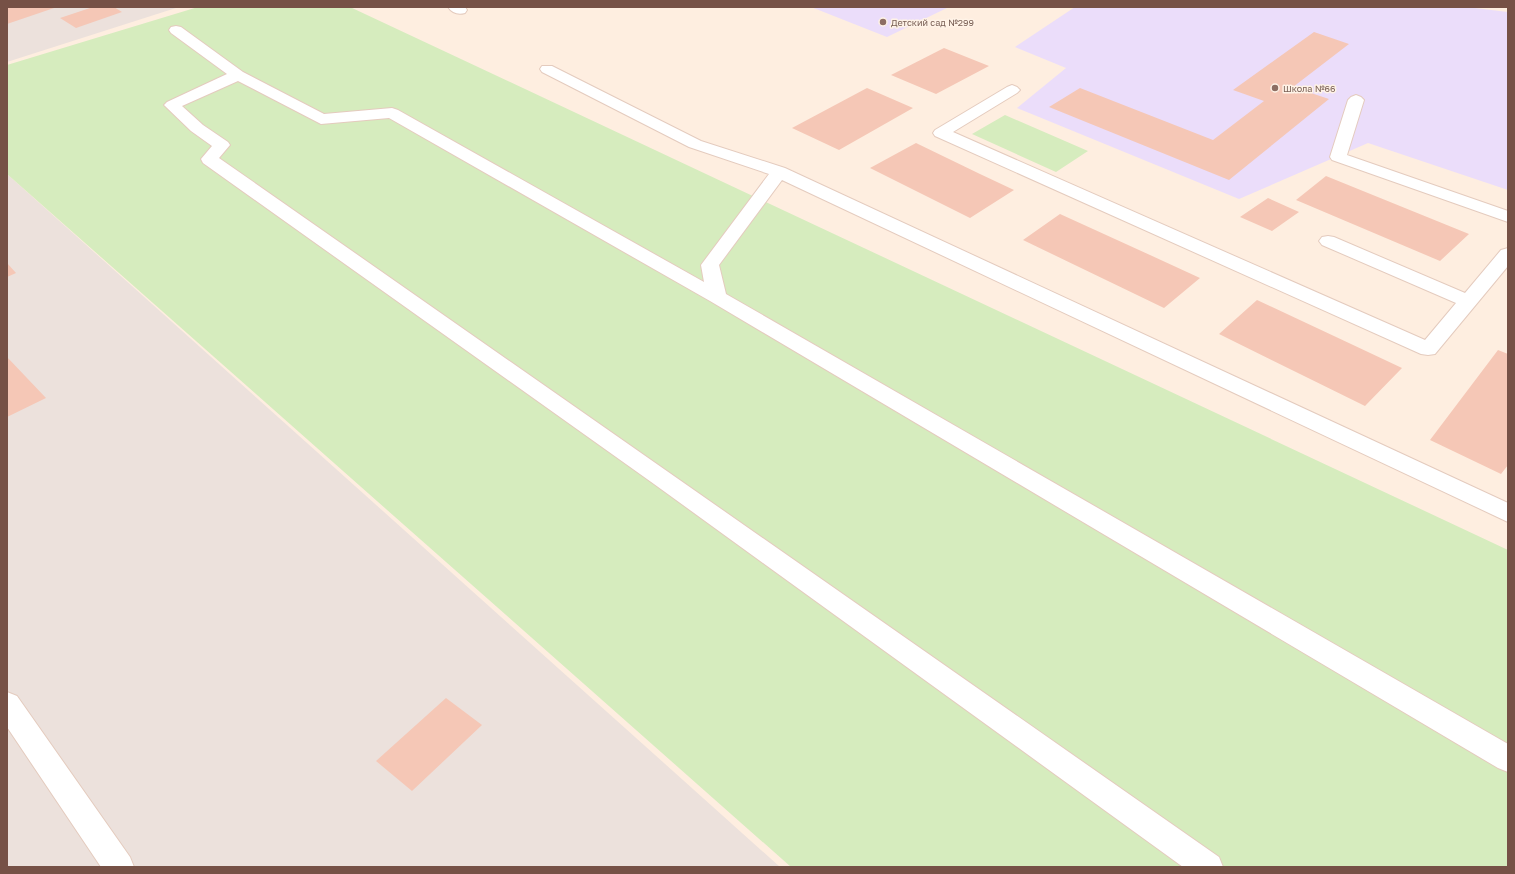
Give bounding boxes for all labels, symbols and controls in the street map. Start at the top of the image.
marker: Детский сад №299 [878,17,888,27]
place label: Детский сад №299 [891,17,974,28]
marker: Школа №66 [1270,83,1280,93]
place label: Школа №66 [1283,83,1335,94]

